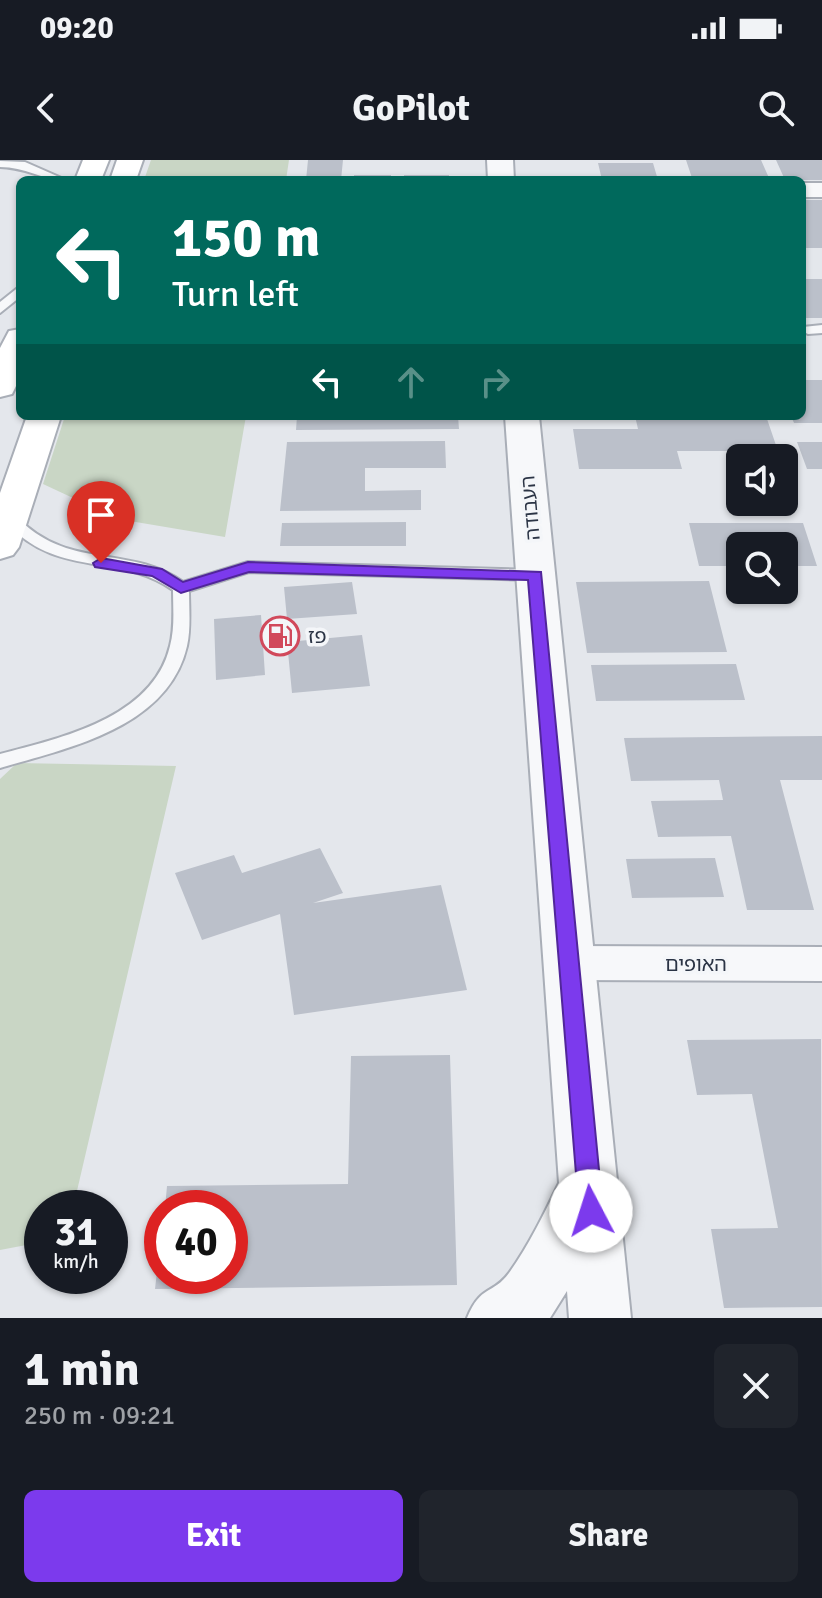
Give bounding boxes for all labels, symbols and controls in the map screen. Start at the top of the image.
text: 09:20 [40,10,114,47]
icon: back [24,86,68,130]
text: GoPilot [352,86,470,131]
icon: search [754,86,798,130]
text: 150 m [172,203,320,272]
icon: left [40,208,144,312]
text: Turn left [172,272,299,317]
icon: left [305,360,349,404]
icon: ahead [389,360,433,404]
icon: right [473,360,517,404]
map controls [726,444,798,604]
button: sound [726,444,798,516]
street label: העבודה [515,475,546,541]
pin [67,481,135,563]
icon: arrive [79,493,123,537]
button: search [726,532,798,604]
fuel station icon: פז [259,615,301,657]
place label: פז [308,624,327,649]
street label: האופים [665,952,727,977]
position arrow [549,1169,633,1253]
speed limit sign: 40 [144,1190,248,1294]
text: 31 [54,1207,98,1257]
text: km/h [53,1249,99,1274]
text: 1 min [24,1340,140,1399]
button: close [714,1344,798,1428]
text: 250 m · 09:21 [24,1400,175,1432]
button: Exit [24,1490,403,1582]
button: Share [419,1490,798,1582]

